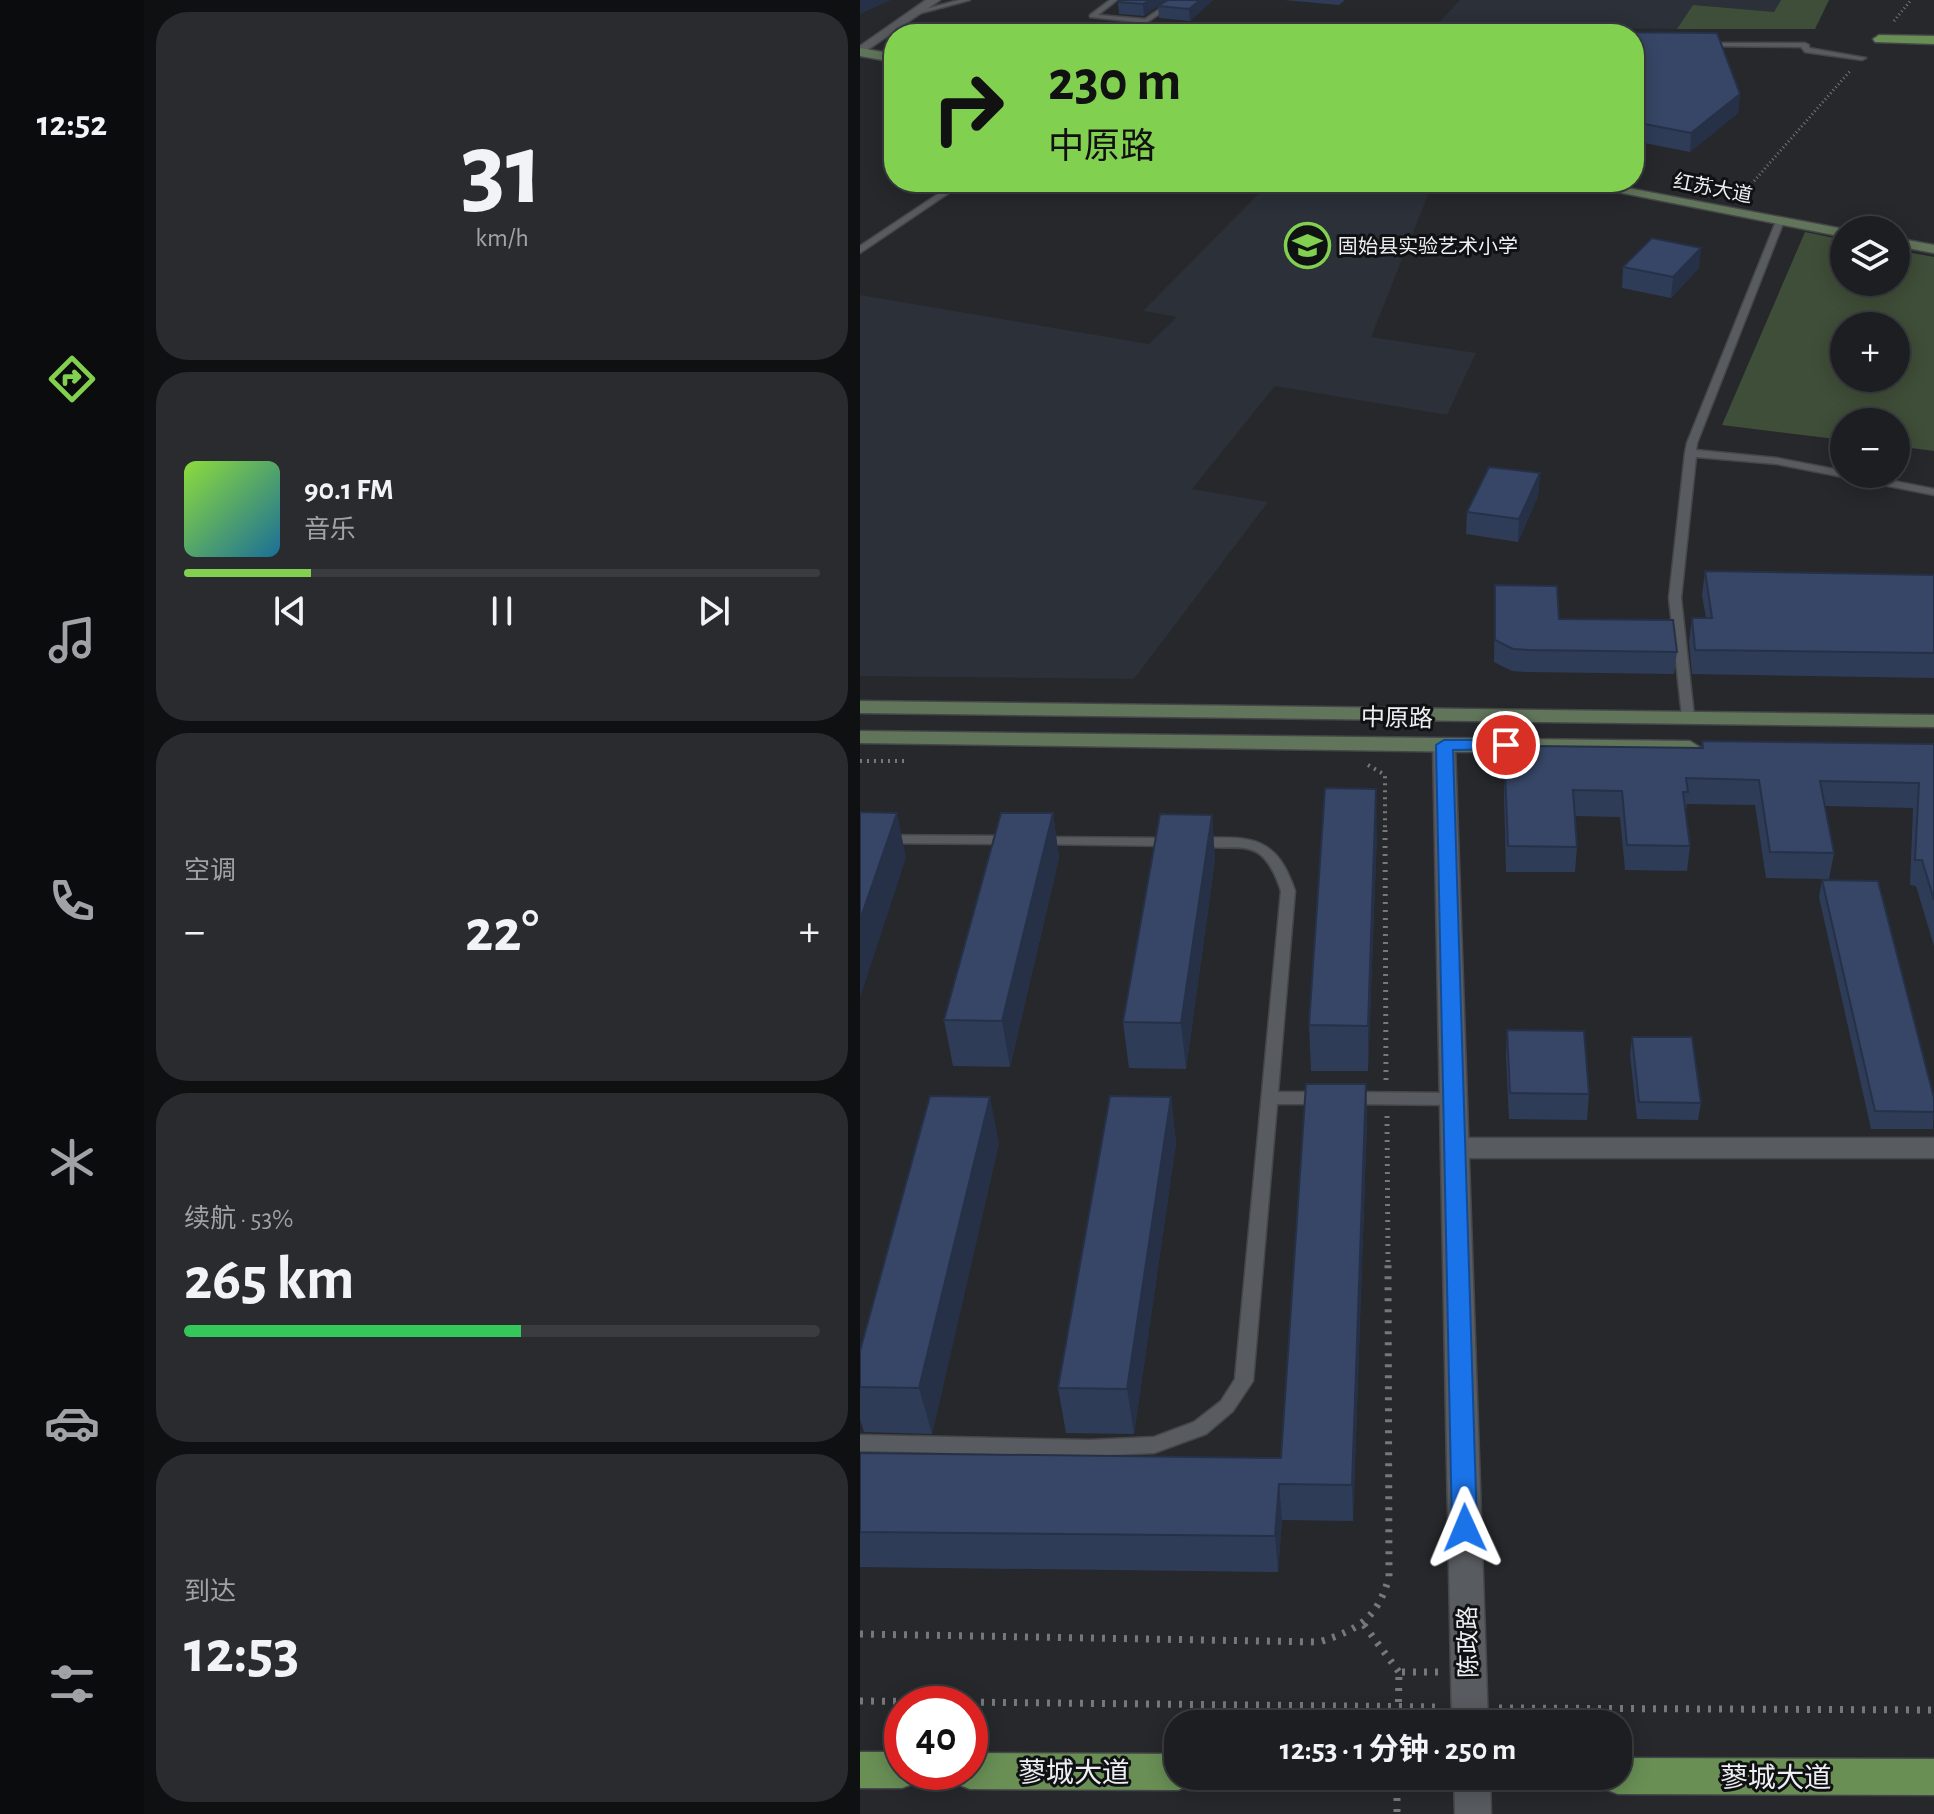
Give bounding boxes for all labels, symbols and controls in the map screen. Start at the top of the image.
text: 230 m [1048,54,1181,110]
icon: right [916,56,1020,160]
text: 12:52 [37,106,107,142]
text: 31 [461,119,543,223]
text: 中原路 [1048,129,1156,165]
street label: 红苏大道 [1672,171,1754,206]
map controls [1830,216,1910,488]
button: layers [1830,216,1910,296]
school or university icon: 固始县实验艺术小学 [1283,222,1331,270]
text: km/h [475,225,529,251]
place label: 固始县实验艺术小学 [1338,236,1518,257]
button: + [1830,312,1910,392]
icon: directions [44,351,100,407]
button: − [1830,408,1910,488]
text: 90.1 FM [304,475,394,505]
text: 音乐 [304,517,356,543]
icon: previous [268,589,312,633]
icon: pause [480,589,524,633]
icon: next [692,589,736,633]
icon: music [44,612,100,668]
street label: 中原路 [1361,704,1433,732]
pin [1472,711,1540,779]
icon: arrive [1484,723,1528,767]
text: 空调 [184,858,236,884]
icon: phone [44,873,100,929]
text: 22° [465,902,539,962]
text: − [184,910,205,954]
text: + [799,910,820,954]
icon: climate [44,1134,100,1190]
text: 续航 · 53% [184,1206,294,1232]
text: 265 km [184,1250,354,1310]
icon: car [44,1395,100,1451]
position arrow [1423,1486,1507,1570]
text: 到达 [184,1579,236,1605]
street label: 陈政路 [1454,1606,1482,1678]
text: 12:53 [184,1623,299,1683]
icon: filters [44,1656,100,1712]
speed limit sign: 40 [884,1686,988,1790]
text: 12:53 · 1 分钟 · 250 m [1280,1735,1516,1765]
street label: 蓼城大道 [1018,1758,1130,1788]
street label: 蓼城大道 [1720,1763,1832,1793]

